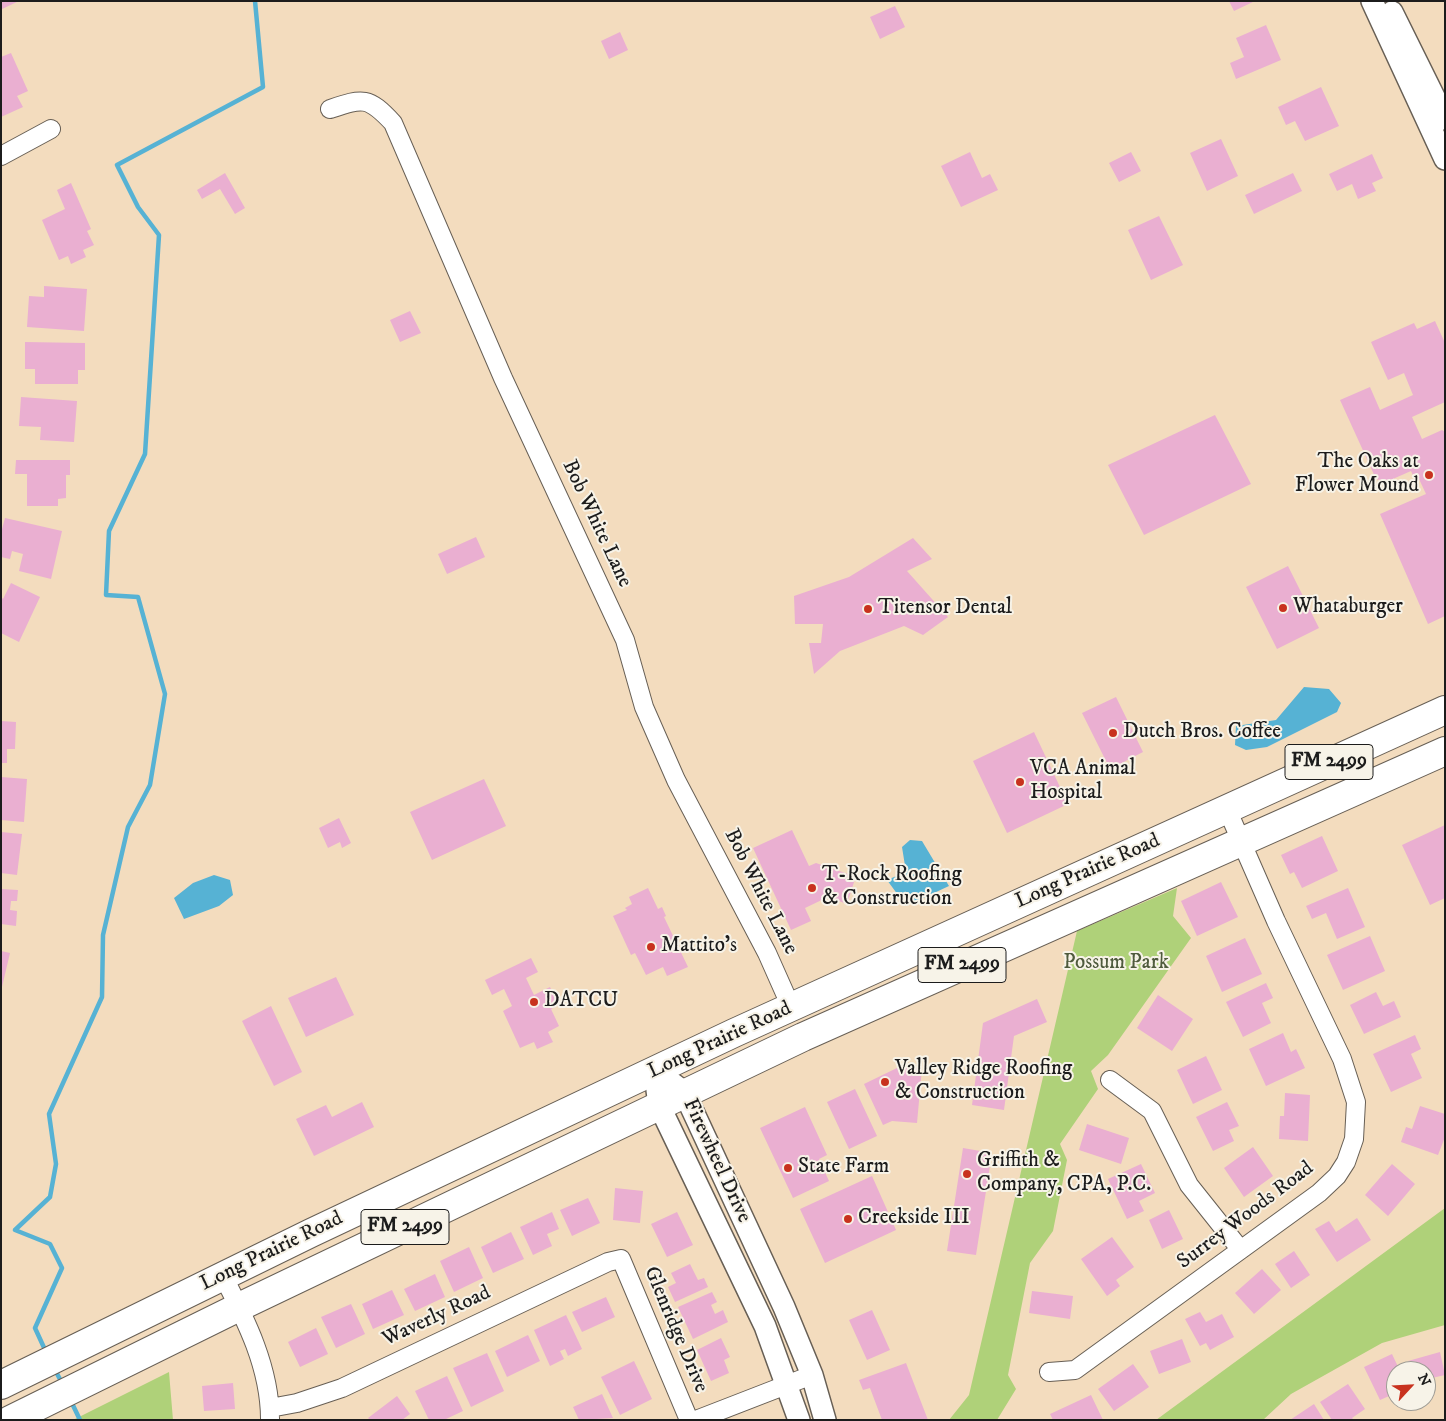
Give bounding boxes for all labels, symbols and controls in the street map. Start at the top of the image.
place label: The Oaks at Flower Mound [1295,450,1419,500]
street label: Bob White Lane [556,456,636,592]
marker: The Oaks at Flower Mound [1423,469,1435,481]
place label: Whataburger [1293,595,1403,621]
place label: Titensor Dental [878,596,1012,622]
marker: Whataburger [1277,602,1289,614]
marker: Titensor Dental [862,603,874,615]
place label: Dutch Bros. Coffee [1123,720,1281,746]
marker: Dutch Bros. Coffee [1107,727,1119,739]
road number: FM 2499 [1285,744,1373,780]
place label: VCA Animal Hospital [1030,757,1136,807]
marker: VCA Animal Hospital [1014,776,1026,788]
street label: Bob White Lane [718,825,802,959]
street label: Long Prairie Road [1012,829,1164,915]
place label: T-Rock Roofing & Construction [822,863,962,913]
marker: T-Rock Roofing & Construction [806,882,818,894]
place label: Mattito's [661,934,737,960]
marker: Mattito's [645,941,657,953]
road number: FM 2499 [918,948,1006,982]
park label: Possum Park [1063,951,1169,977]
place label: DATCU [544,989,618,1015]
marker: DATCU [528,996,540,1008]
street label: Long Prairie Road [644,997,796,1085]
place label: Valley Ridge Roofing & Construction [895,1057,1072,1107]
marker: Valley Ridge Roofing & Construction [879,1076,891,1088]
street label: Firewheel Drive [676,1095,756,1227]
place label: Griffith & Company, CPA, P.C. [977,1149,1151,1199]
place label: State Farm [798,1155,889,1181]
street label: Surrey Woods Road [1173,1157,1319,1275]
marker: State Farm [782,1162,794,1174]
marker: Griffith & Company, CPA, P.C. [961,1168,973,1180]
place label: Creekside III [858,1206,970,1232]
street label: Long Prairie Road [197,1207,347,1297]
road number: FM 2499 [361,1210,449,1244]
marker: Creekside III [842,1213,854,1225]
street label: Glenridge Drive [637,1263,713,1397]
street label: Waverly Road [379,1281,495,1353]
north arrow [1386,1361,1436,1411]
text: N [1413,1371,1434,1389]

